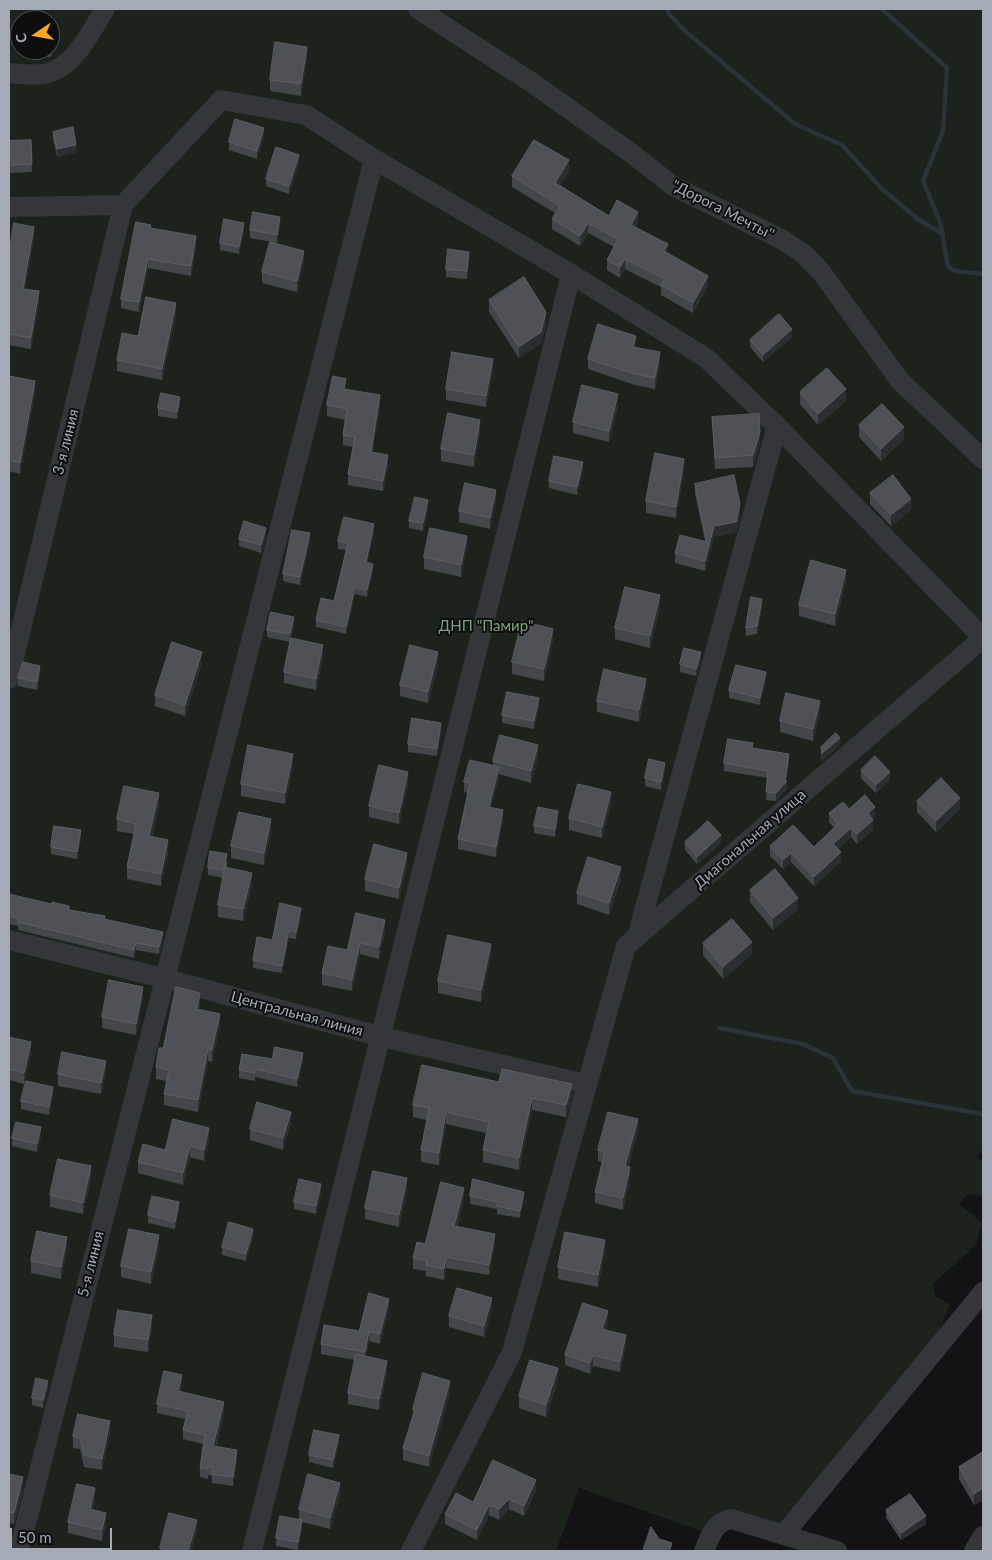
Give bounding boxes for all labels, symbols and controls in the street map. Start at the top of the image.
north arrow [10,10,60,60]
text: С [12,32,30,44]
street label: "Дорога Мечты'' [669,176,777,244]
street label: 3-я линия [49,407,83,477]
park label: ДНП "Памир" [439,617,533,635]
street label: Диагональная улица [690,786,810,892]
street label: Центральная линия [229,988,365,1040]
street label: 5-я линия [74,1229,108,1299]
scale bar [12,1518,115,1550]
text: 50 m [18,1528,52,1546]

